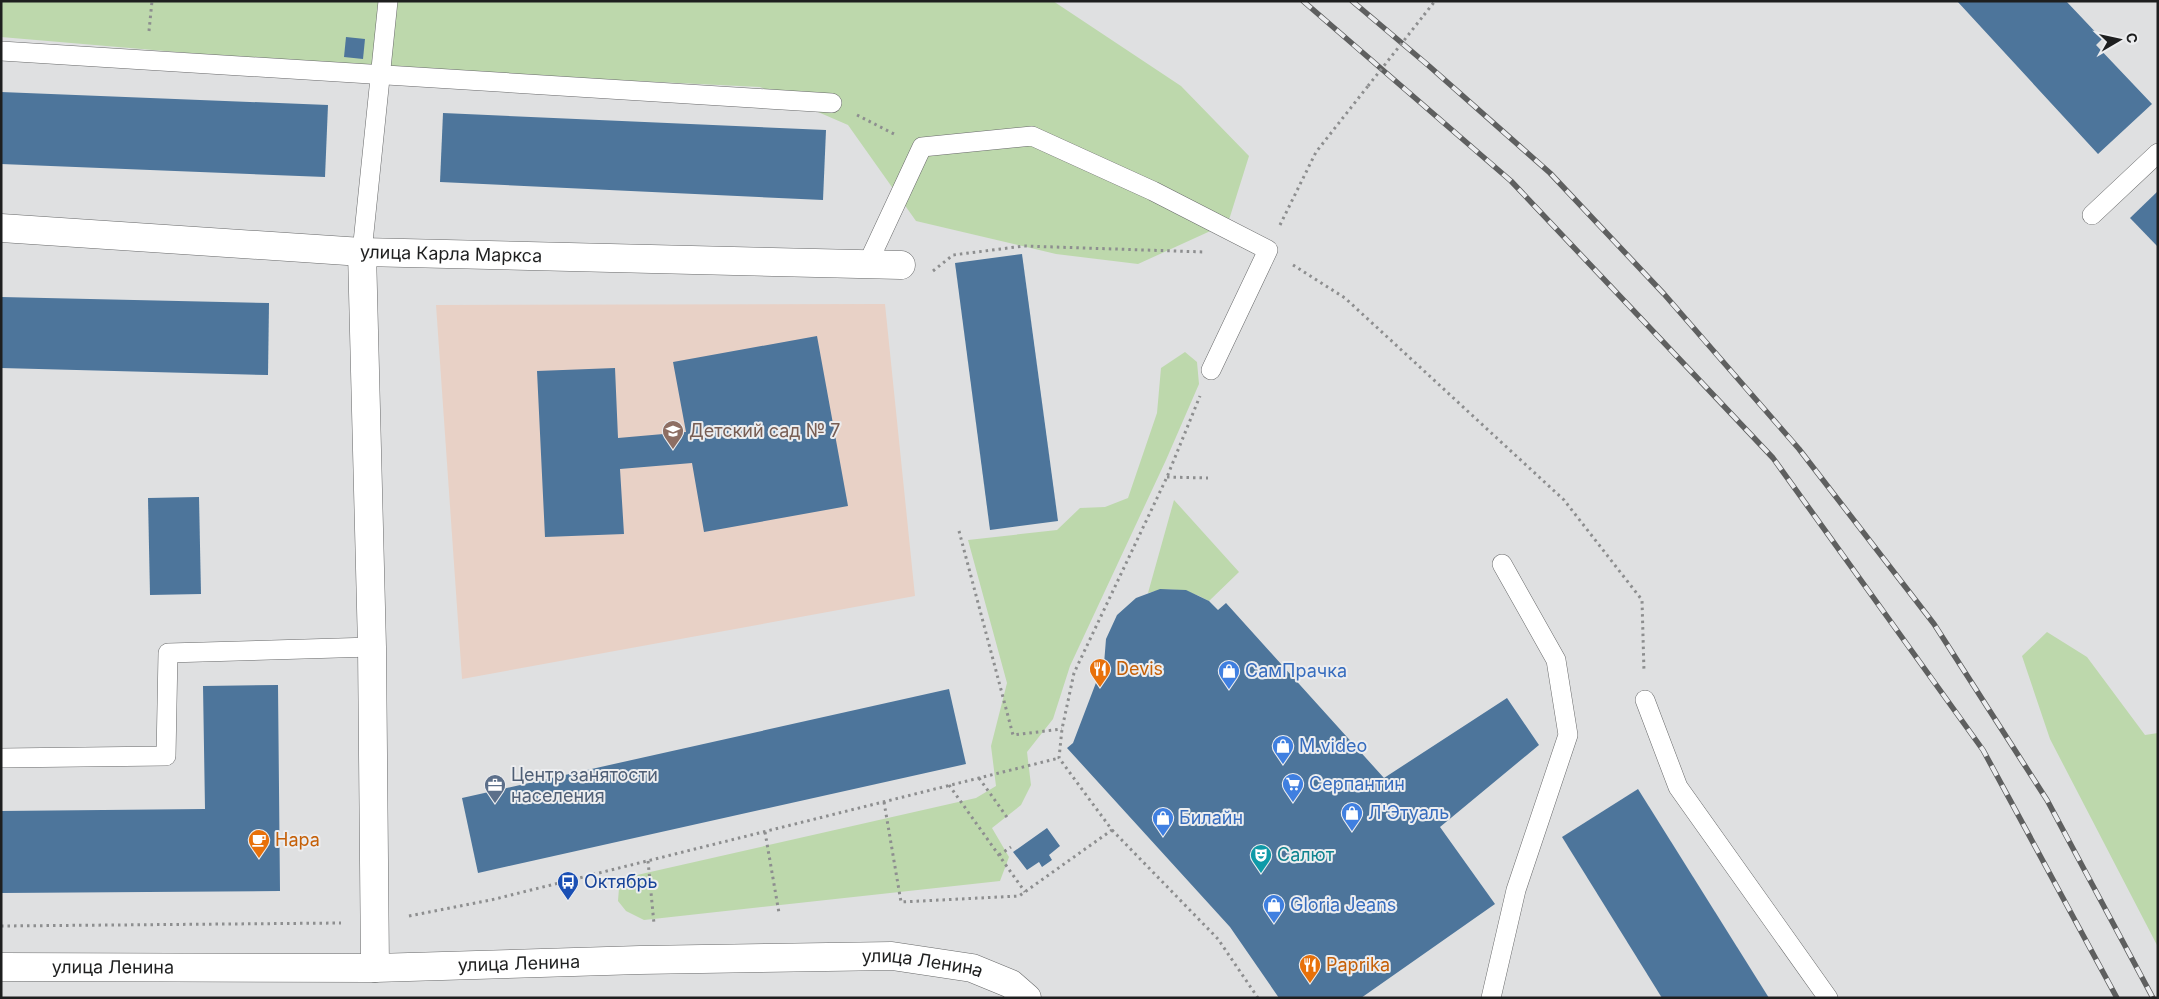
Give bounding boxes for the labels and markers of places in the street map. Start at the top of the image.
school or university icon: Детский сад № 7 [661,419,685,450]
place label: Детский сад № 7 [689,420,841,441]
restaurant icon: Devis [1088,657,1112,688]
place label: Devis [1116,658,1163,679]
shop icon: СамПрачка [1217,659,1241,690]
place label: СамПрачка [1245,660,1347,681]
shop icon: M.video [1271,734,1295,765]
place label: M.video [1299,735,1367,756]
place label: Центр занятости населения [511,764,658,806]
supermarket icon: Серпантин [1281,772,1305,803]
office icon: Центр занятости населения [483,773,507,804]
place label: Серпантин [1309,773,1405,794]
shop icon: Л'Этуаль [1340,801,1364,832]
place label: Л'Этуаль [1368,802,1449,823]
shop icon: Билайн [1151,806,1175,837]
place label: Билайн [1179,807,1243,828]
cafe icon: Нара [247,828,271,859]
place label: Нара [275,829,320,850]
theatre icon: Салют [1249,843,1273,874]
place label: Салют [1277,844,1335,865]
bus stop icon: Октябрь [556,870,580,901]
place label: Октябрь [584,871,658,892]
shop icon: Gloria Jeans [1262,893,1286,924]
place label: Gloria Jeans [1290,894,1396,915]
restaurant icon: Paprika [1298,953,1322,984]
place label: Paprika [1326,954,1390,975]

